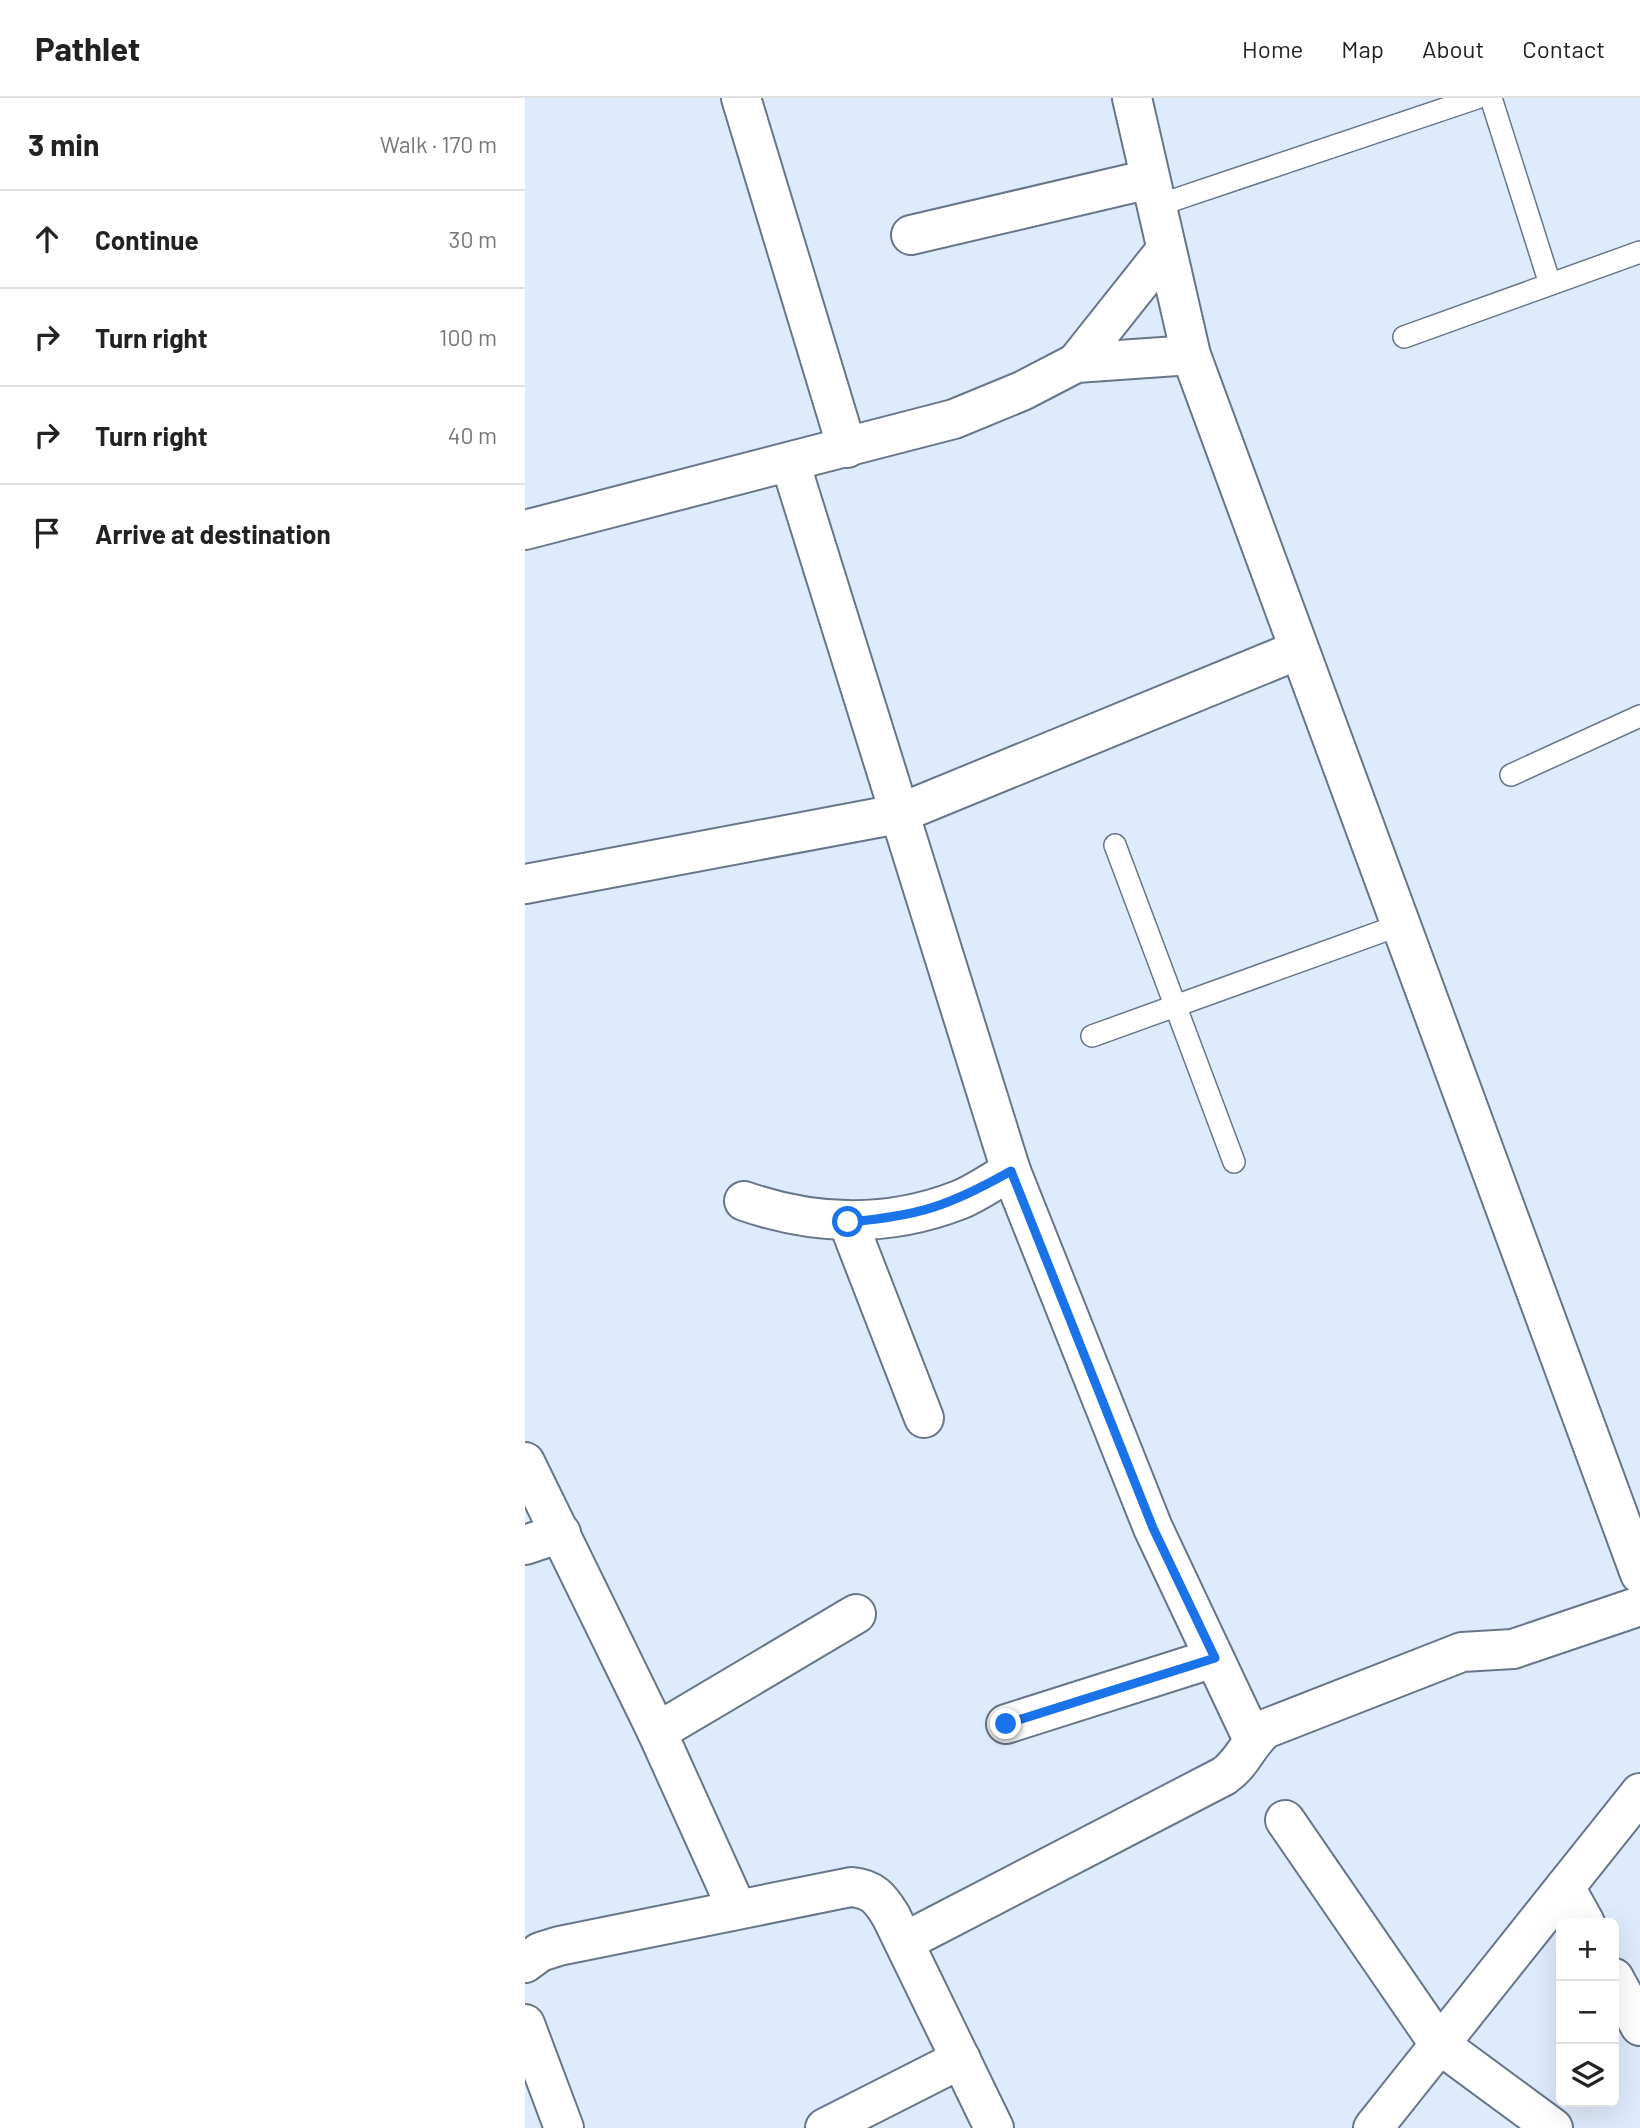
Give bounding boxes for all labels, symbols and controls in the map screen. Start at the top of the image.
text: Pathlet [35,28,140,68]
text: Home [1242,34,1303,63]
text: Map [1341,34,1384,63]
text: About [1422,34,1484,63]
text: Contact [1522,34,1605,63]
text: 3 min [28,126,99,162]
text: Walk · 170 m [380,130,497,158]
icon: ahead [28,220,66,258]
text: Continue [95,224,199,255]
text: 30 m [449,225,497,253]
icon: right [28,318,66,356]
text: Turn right [95,322,208,353]
text: 100 m [439,323,497,351]
icon: right [28,416,66,454]
text: Turn right [95,420,208,451]
text: 40 m [448,421,497,449]
icon: arrive [28,514,66,552]
text: Arrive at destination [95,518,331,549]
route start [832,1206,863,1237]
route end [990,1708,1021,1739]
map controls [1556,1918,1619,2107]
button: + [1556,1918,1619,1981]
button: − [1556,1981,1619,2044]
button: layers [1556,2044,1619,2107]

